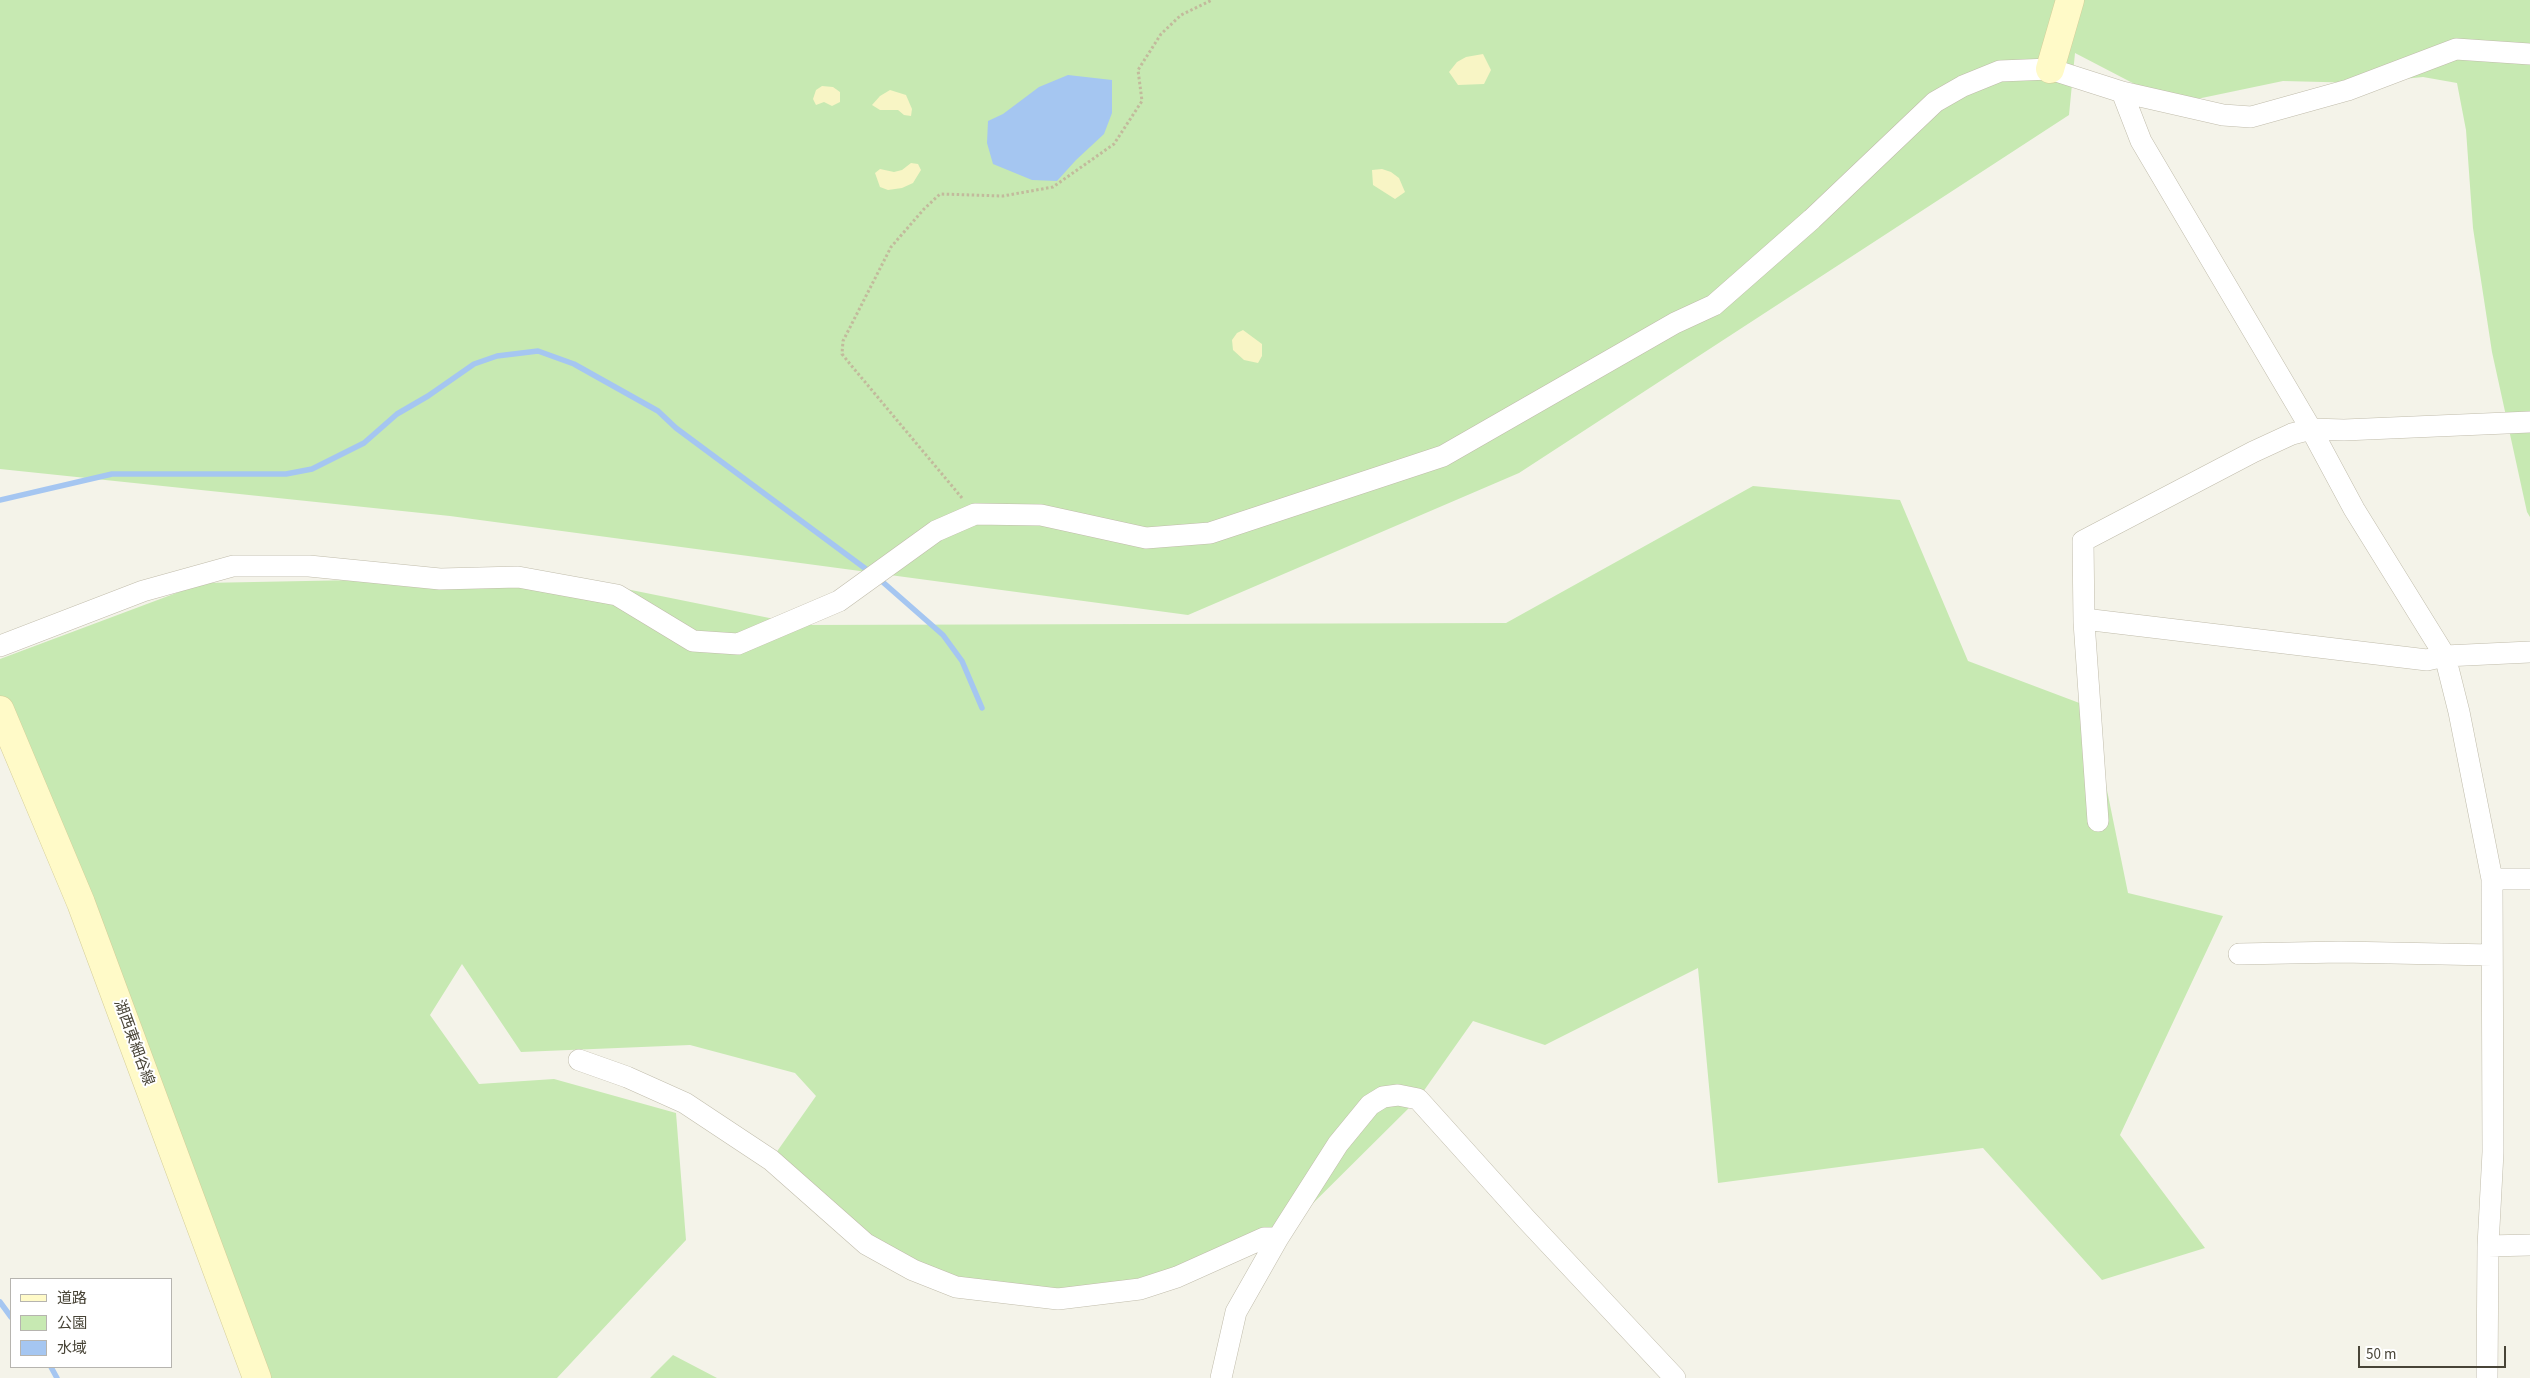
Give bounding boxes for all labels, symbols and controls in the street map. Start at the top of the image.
street label: 湖西東細谷線 [109,998,157,1088]
legend [10,1278,172,1368]
text: 道路 [57,1288,87,1309]
text: 公園 [57,1313,87,1334]
scale bar [2360,1336,2508,1368]
text: 水域 [57,1338,87,1359]
text: 50 m [2366,1344,2396,1365]

